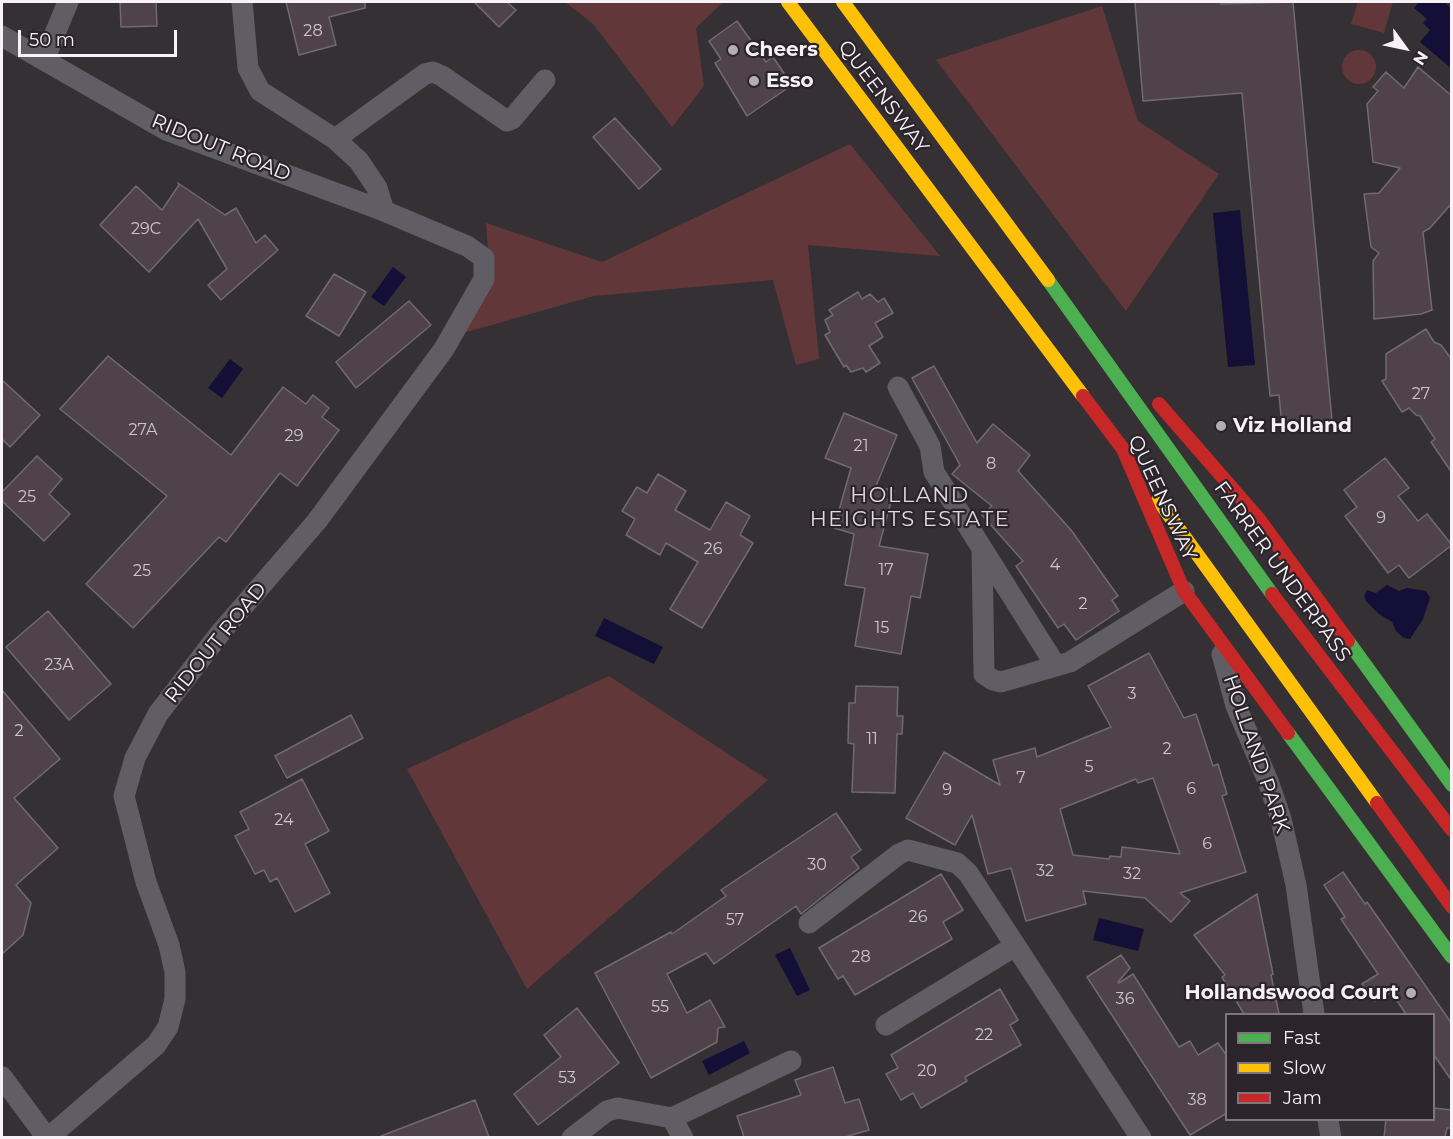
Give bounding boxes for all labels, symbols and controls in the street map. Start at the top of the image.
scale bar [21,18,180,56]
north arrow [1375,18,1435,78]
house number: 28 [303,21,323,41]
text: 50 m [29,29,75,51]
street label: QUEENSWAY [833,36,933,158]
place label: Cheers [745,38,818,62]
marker: Cheers [726,43,740,57]
text: N [1409,47,1432,69]
place label: Esso [766,69,814,93]
marker: Esso [747,74,761,88]
street label: RIDOUT ROAD [148,109,294,187]
house number: 29C [131,219,161,239]
house number: 27 [1412,384,1430,404]
place label: Viz Holland [1233,414,1352,438]
marker: Viz Holland [1214,419,1228,433]
house number: 27A [129,420,157,440]
house number: 29 [285,426,303,446]
street label: QUEENSWAY [1122,432,1202,564]
house number: 21 [854,436,868,456]
house number: 8 [986,454,996,474]
street label: FARRER UNDERPASS [1208,477,1356,667]
district label: HOLLAND HEIGHTS ESTATE [810,483,1010,533]
house number: 25 [18,487,36,507]
house number: 9 [1376,508,1386,528]
house number: 26 [704,539,722,559]
house number: 4 [1050,555,1060,575]
house number: 17 [878,560,894,580]
house number: 25 [133,561,151,581]
street label: RIDOUT ROAD [160,578,272,708]
house number: 2 [1078,594,1088,614]
house number: 15 [875,618,889,638]
house number: 23A [44,655,74,675]
street label: HOLLAND PARK [1218,672,1294,836]
house number: 3 [1127,684,1137,704]
house number: 2 [14,721,24,741]
house number: 11 [866,729,878,749]
house number: 2 [1162,739,1172,759]
house number: 5 [1084,757,1094,777]
house number: 7 [1016,768,1026,788]
house number: 6 [1186,779,1196,799]
house number: 9 [942,780,952,800]
house number: 24 [274,810,294,830]
house number: 6 [1202,834,1212,854]
house number: 30 [807,855,827,875]
house number: 32 [1036,861,1054,881]
house number: 32 [1123,864,1141,884]
house number: 26 [909,907,927,927]
house number: 57 [726,910,744,930]
house number: 28 [851,947,871,967]
place label: Hollandswood Court [1184,981,1399,1005]
marker: Hollandswood Court [1404,986,1418,1000]
house number: 36 [1116,989,1134,1009]
house number: 55 [651,997,669,1017]
legend [1225,1013,1435,1121]
house number: 22 [975,1025,993,1045]
text: Fast [1283,1027,1321,1049]
text: Slow [1283,1057,1326,1079]
house number: 20 [917,1061,937,1081]
house number: 53 [558,1068,576,1088]
text: Jam [1283,1087,1322,1109]
house number: 38 [1187,1090,1207,1110]

